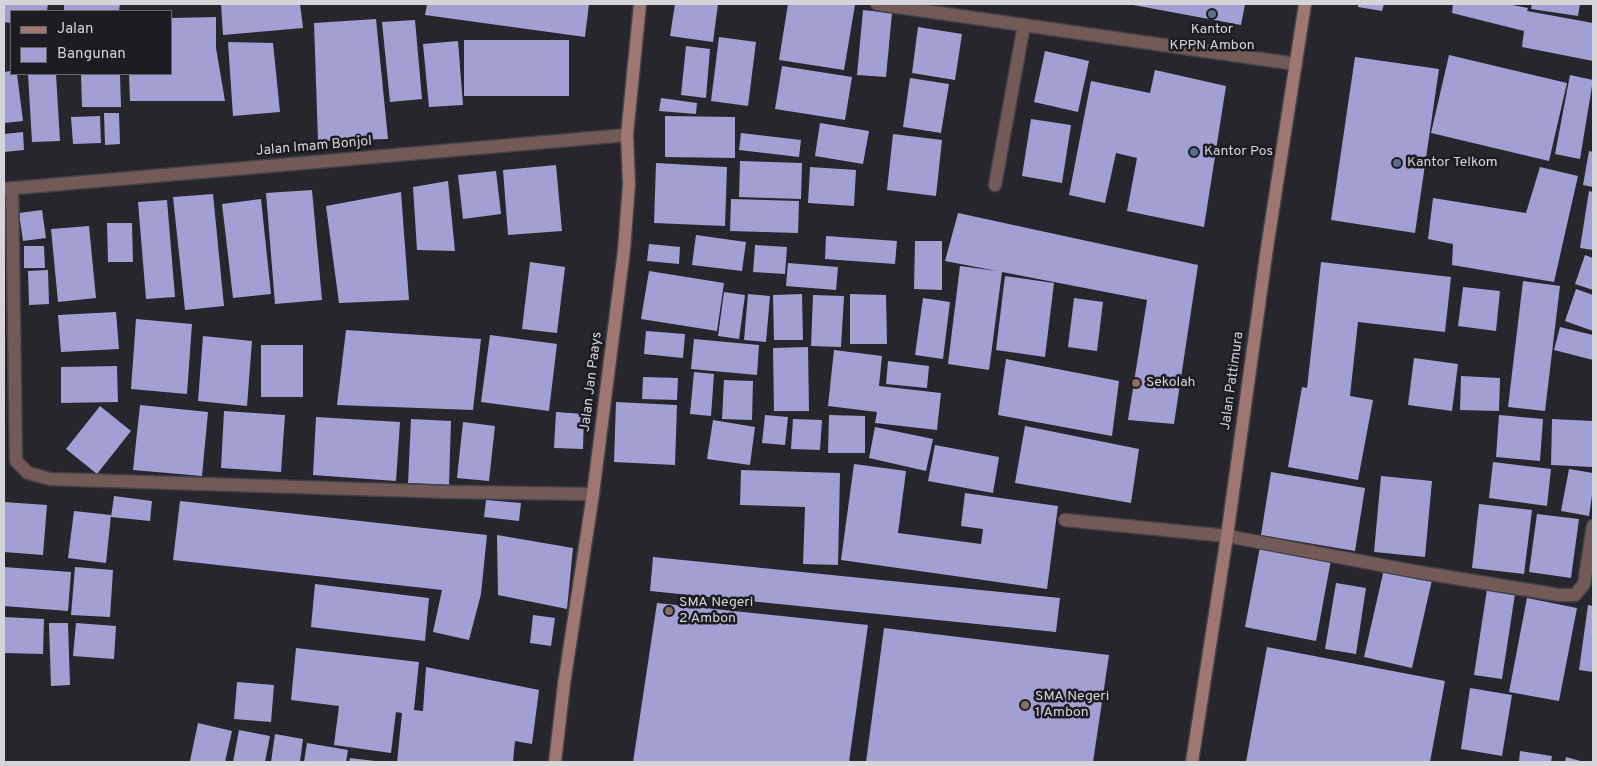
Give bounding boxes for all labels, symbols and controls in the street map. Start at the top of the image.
marker: Kantor KPPN Ambon [1206,8,1218,20]
legend [10,10,172,75]
text: Jalan [57,20,94,39]
place label: Kantor KPPN Ambon [1169,22,1255,54]
text: Bangunan [57,45,126,64]
street label: Jalan Imam Bonjol [255,134,373,160]
place label: Kantor Pos [1204,144,1273,160]
marker: Kantor Pos [1188,146,1200,158]
place label: Kantor Telkom [1407,155,1498,171]
marker: Kantor Telkom [1391,157,1403,169]
street label: Jalan Jan Paays [578,331,606,433]
street label: Jalan Pattimura [1218,331,1248,431]
place label: Sekolah [1146,375,1195,391]
marker: Sekolah [1130,377,1142,389]
place label: SMA Negeri 2 Ambon [679,595,753,628]
marker: SMA Negeri 2 Ambon [663,605,675,617]
place label: SMA Negeri 1 Ambon [1035,689,1109,722]
marker: SMA Negeri 1 Ambon [1019,699,1031,711]

